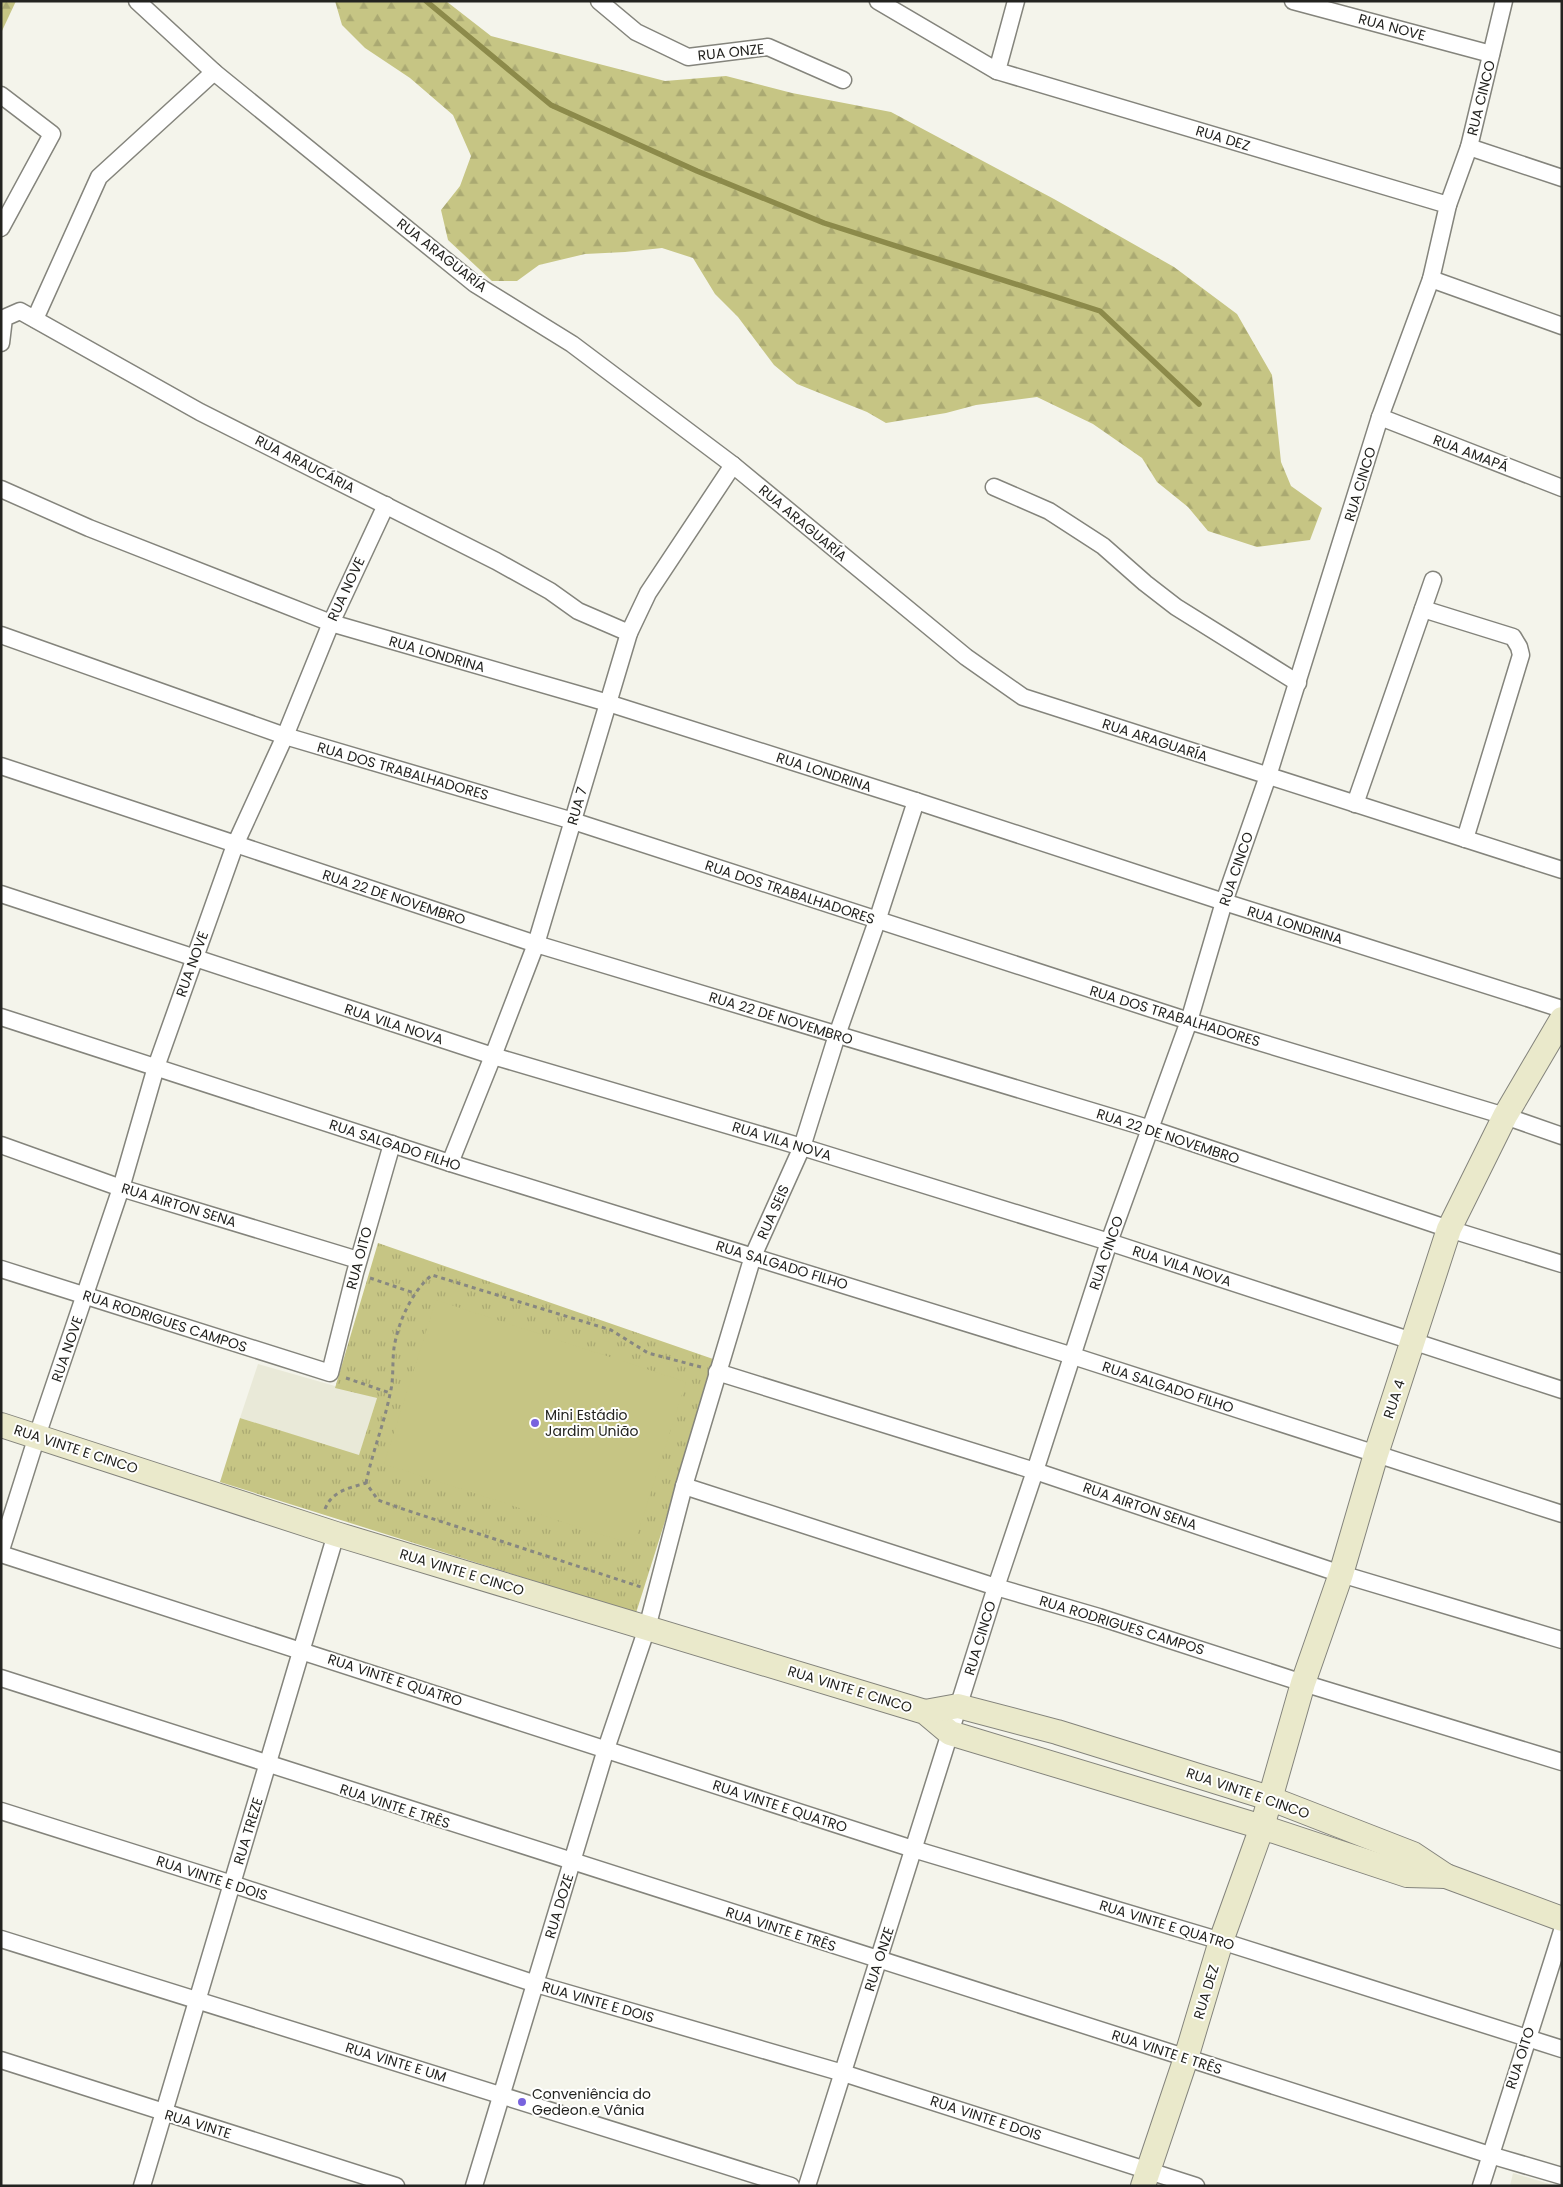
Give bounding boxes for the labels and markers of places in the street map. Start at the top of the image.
place label: Mini Estádio Jardim União [545,1405,638,1441]
marker: Mini Estádio Jardim União [529,1417,541,1429]
place label: Conveniência do Gedeon e Vânia [532,2084,651,2120]
marker: Conveniência do Gedeon e Vânia [516,2096,528,2108]

